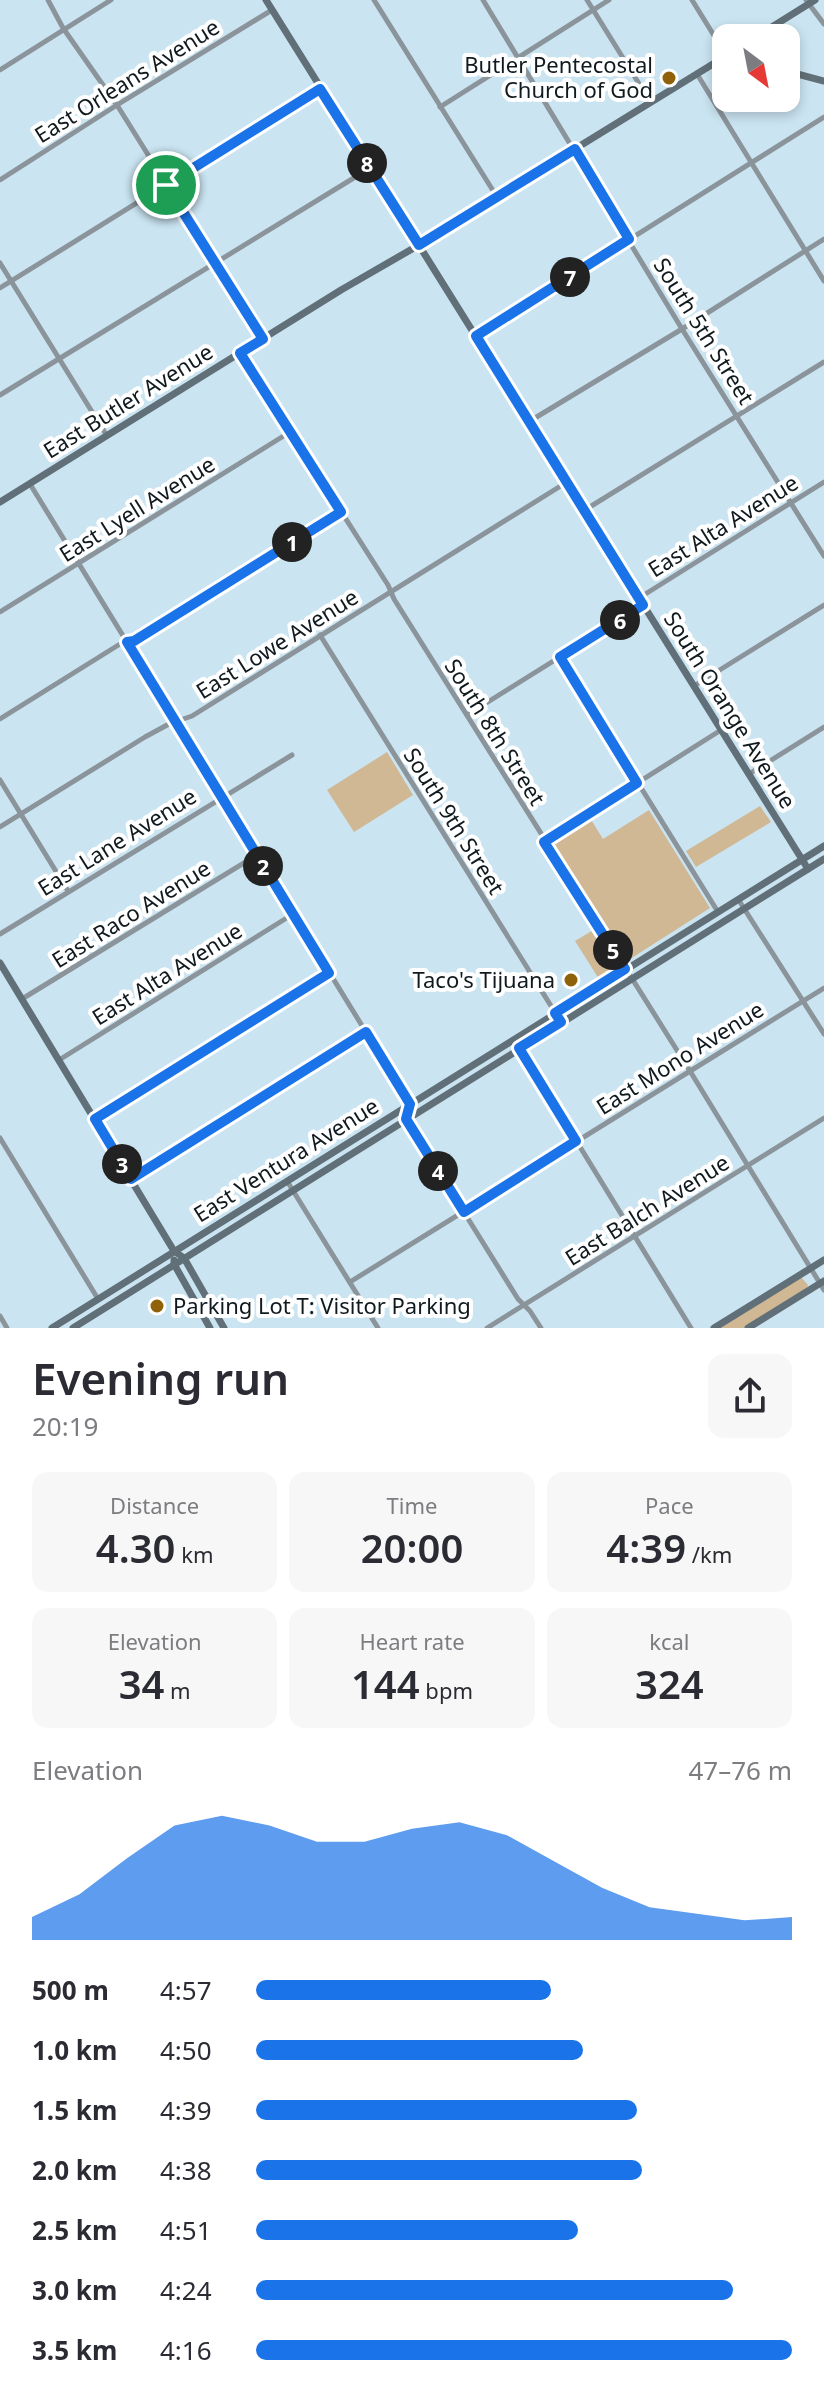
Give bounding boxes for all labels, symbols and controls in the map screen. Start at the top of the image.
street label: East Orleans Avenue [28,11,225,149]
north arrow [712,24,800,112]
map controls [712,24,800,112]
place label: Butler Pentecostal Church of God [464,49,653,104]
marker: Butler Pentecostal Church of God [660,69,678,87]
pin: 8 [347,143,387,183]
text: 8 [361,148,373,178]
pin [132,151,200,219]
icon: arrive [144,163,188,207]
street label: South 5th Street [648,251,762,409]
pin: 7 [550,257,590,297]
text: 7 [564,262,576,292]
street label: East Butler Avenue [37,336,218,464]
street label: East Lyell Avenue [53,448,220,568]
street label: East Alta Avenue [642,467,803,583]
pin: 1 [272,522,312,562]
text: 1 [286,527,298,557]
street label: East Lowe Avenue [190,581,363,705]
pin: 6 [600,600,640,640]
text: 6 [614,605,626,635]
street label: South Orange Avenue [658,605,804,814]
street label: South 8th Street [439,652,553,810]
street label: South 9th Street [398,741,512,899]
street label: East Lane Avenue [32,780,201,902]
pin: 2 [243,846,283,886]
text: 2 [257,851,269,881]
street label: East Raco Avenue [46,852,215,974]
street label: East Alta Avenue [86,915,247,1031]
pin: 5 [593,930,633,970]
text: 5 [607,935,619,965]
place label: Taco's Tijuana [413,964,555,994]
marker: Taco's Tijuana [562,971,580,989]
street label: East Mono Avenue [590,994,769,1121]
street label: East Ventura Avenue [187,1090,384,1228]
pin: 3 [102,1144,142,1184]
street label: East Balch Avenue [559,1147,734,1272]
text: 3 [116,1149,128,1179]
pin: 4 [418,1151,458,1191]
text: 4 [432,1156,444,1186]
place label: Parking Lot T: Visitor Parking [173,1290,471,1320]
marker: Parking Lot T: Visitor Parking [148,1297,166,1315]
text: Evening run [32,1348,289,1408]
button: share [708,1354,792,1438]
text: 20:19 [32,1408,98,1444]
text: Distance [110,1490,199,1520]
text: Time [387,1490,437,1520]
text: Pace [645,1490,694,1520]
text: 4.30 [96,1520,175,1575]
text: 20:00 [361,1520,463,1575]
text: 4:39 [606,1520,686,1575]
text: km [175,1539,214,1569]
text: /km [686,1539,732,1569]
text: Elevation [108,1626,202,1656]
text: Heart rate [359,1626,465,1656]
text: kcal [649,1626,689,1656]
text: 34 [119,1656,164,1711]
text: 144 [351,1656,420,1711]
text: 324 [635,1656,704,1711]
text: m [164,1675,191,1705]
text: bpm [420,1675,473,1705]
text: Elevation [32,1752,143,1788]
text: 47–76 m [688,1752,792,1788]
text: 500 m [32,1972,109,2008]
text: 4:57 [160,1972,212,2008]
text: 1.0 km [32,2032,117,2068]
text: 4:50 [160,2032,212,2068]
text: 1.5 km [32,2092,117,2128]
text: 4:39 [160,2092,212,2128]
text: 2.0 km [32,2152,117,2188]
text: 4:38 [160,2152,212,2188]
text: 2.5 km [32,2212,117,2248]
text: 4:51 [160,2212,212,2248]
text: 3.0 km [32,2272,117,2308]
text: 4:24 [160,2272,212,2308]
text: 3.5 km [32,2332,117,2368]
text: 4:16 [160,2332,212,2368]

